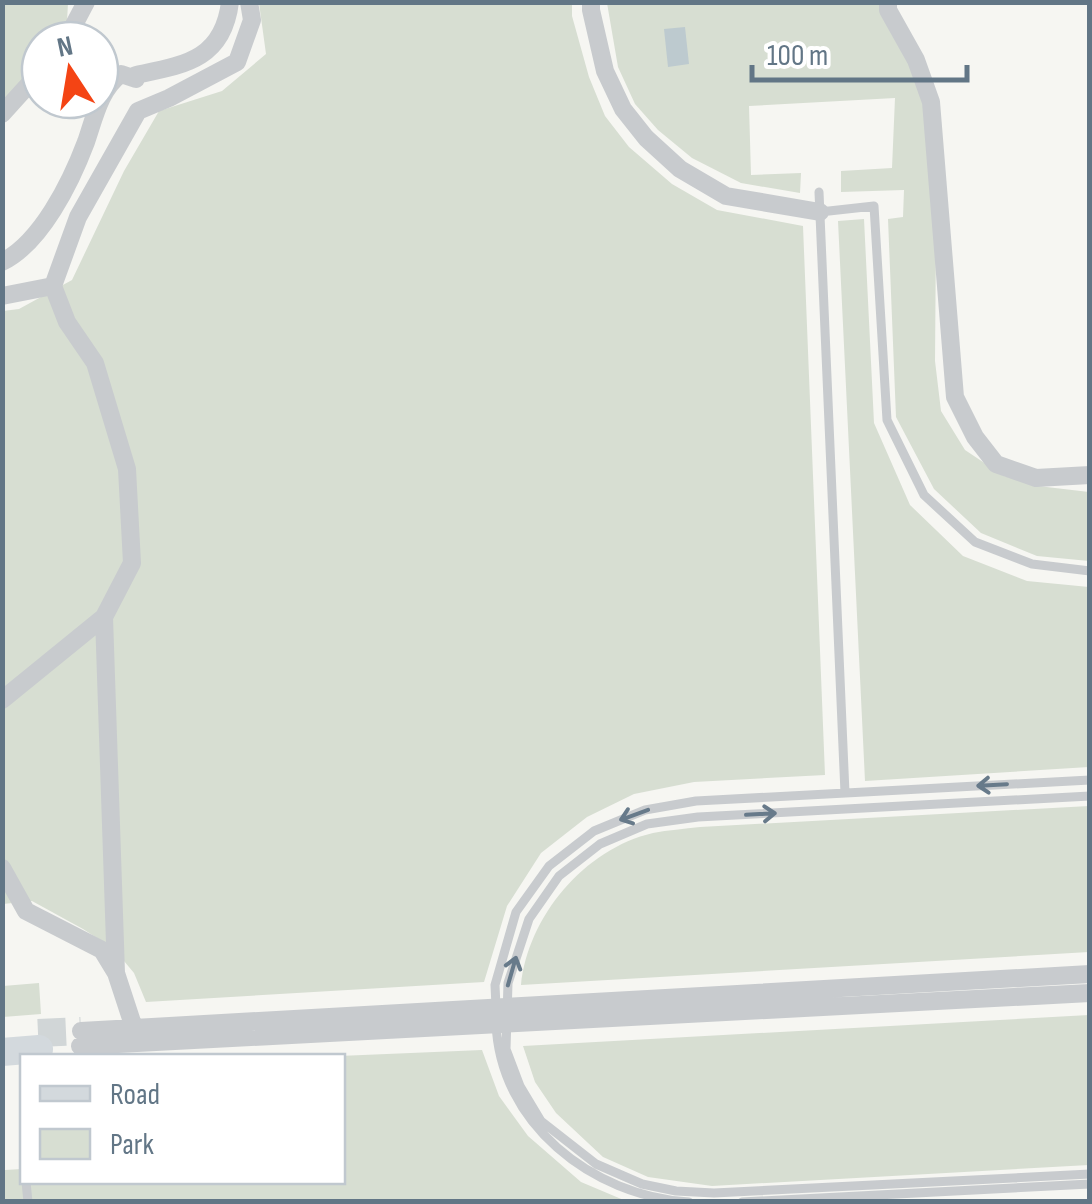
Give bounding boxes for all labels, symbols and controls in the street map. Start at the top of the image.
north arrow [20,20,120,120]
scale bar [752,20,967,82]
text: N [54,29,76,65]
text: 100 m [767,38,828,74]
one-way arrow [977,776,1009,795]
one-way arrow [744,804,776,823]
one-way arrow [620,807,651,825]
one-way arrow [504,956,523,987]
legend [20,1054,345,1184]
text: Road [110,1077,160,1113]
text: Park [110,1127,154,1163]

